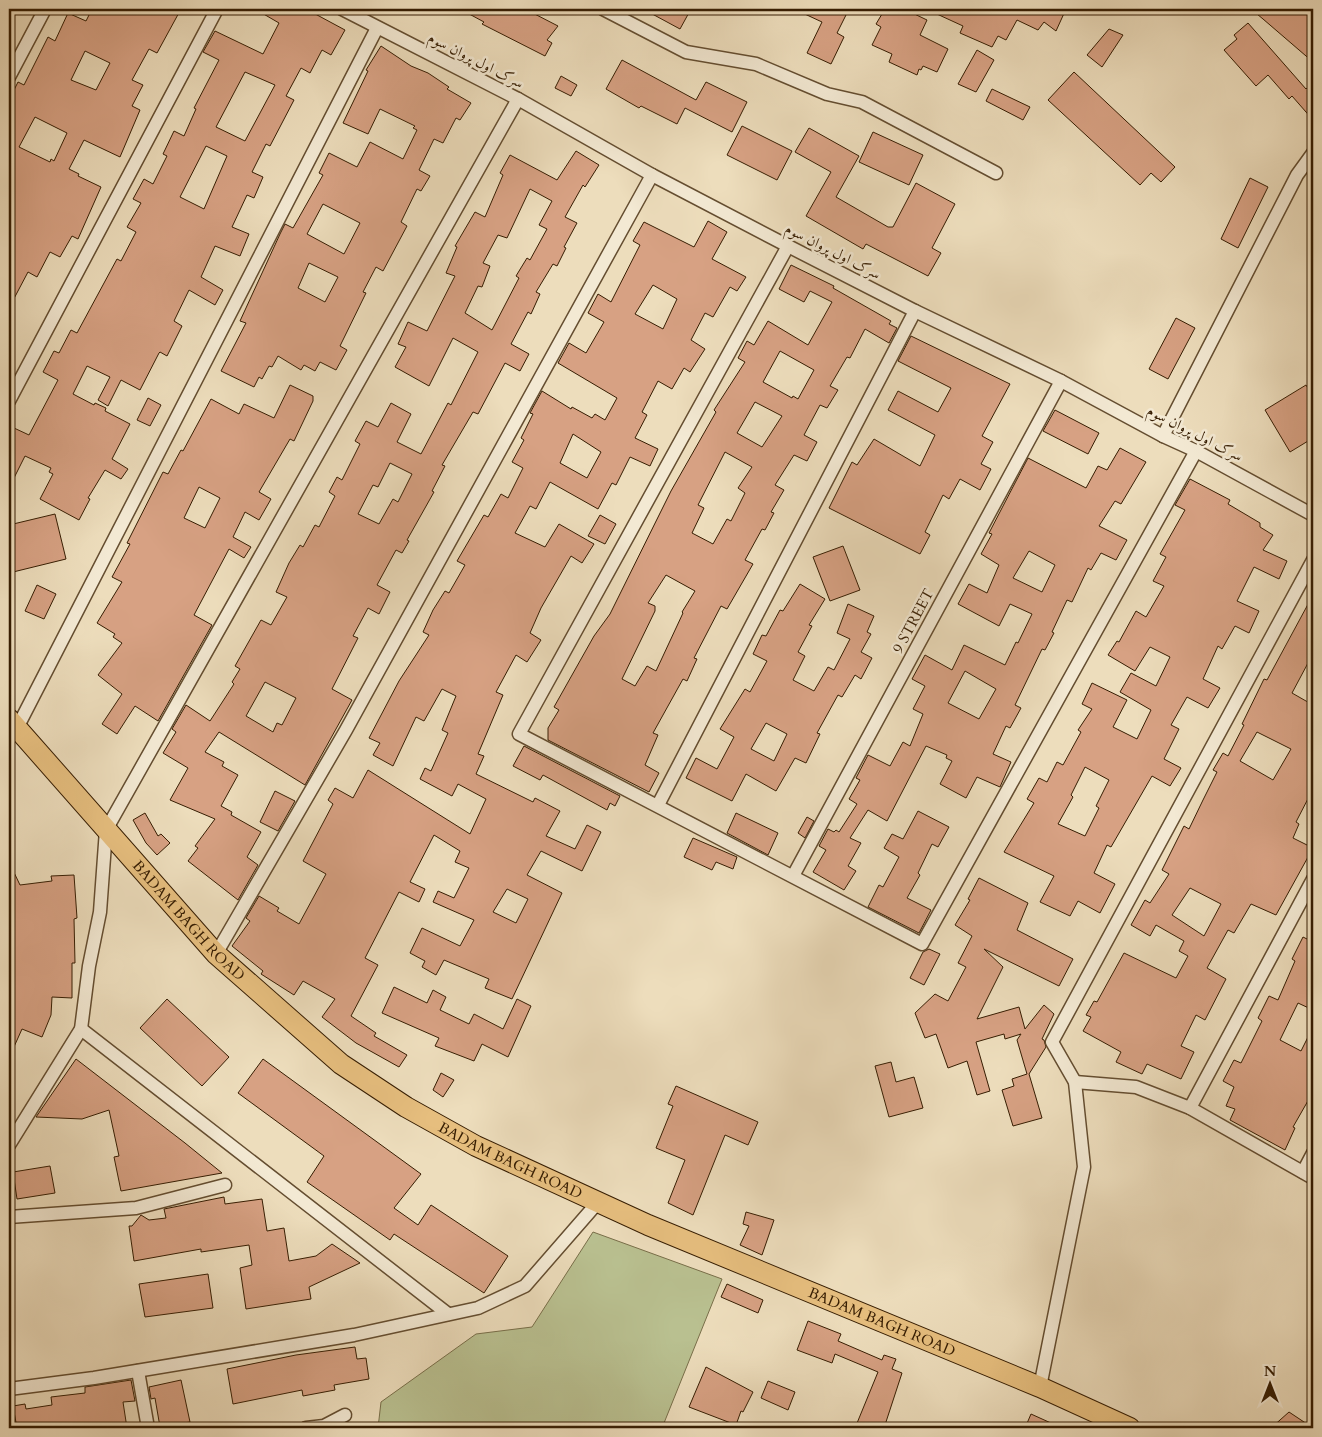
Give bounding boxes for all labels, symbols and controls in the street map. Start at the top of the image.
street label: سرک اول پروان سوم [423,27,527,95]
street label: سرک اول پروان سوم [780,218,884,286]
street label: سرک اول پروان سوم [1142,400,1246,468]
street label: 9 STREET [888,585,938,657]
street label: BADAM BAGH ROAD [128,856,249,985]
street label: BADAM BAGH ROAD [435,1117,586,1204]
street label: BADAM BAGH ROAD [805,1282,958,1361]
north arrow [1244,1360,1294,1410]
text: N [1264,1362,1276,1381]

